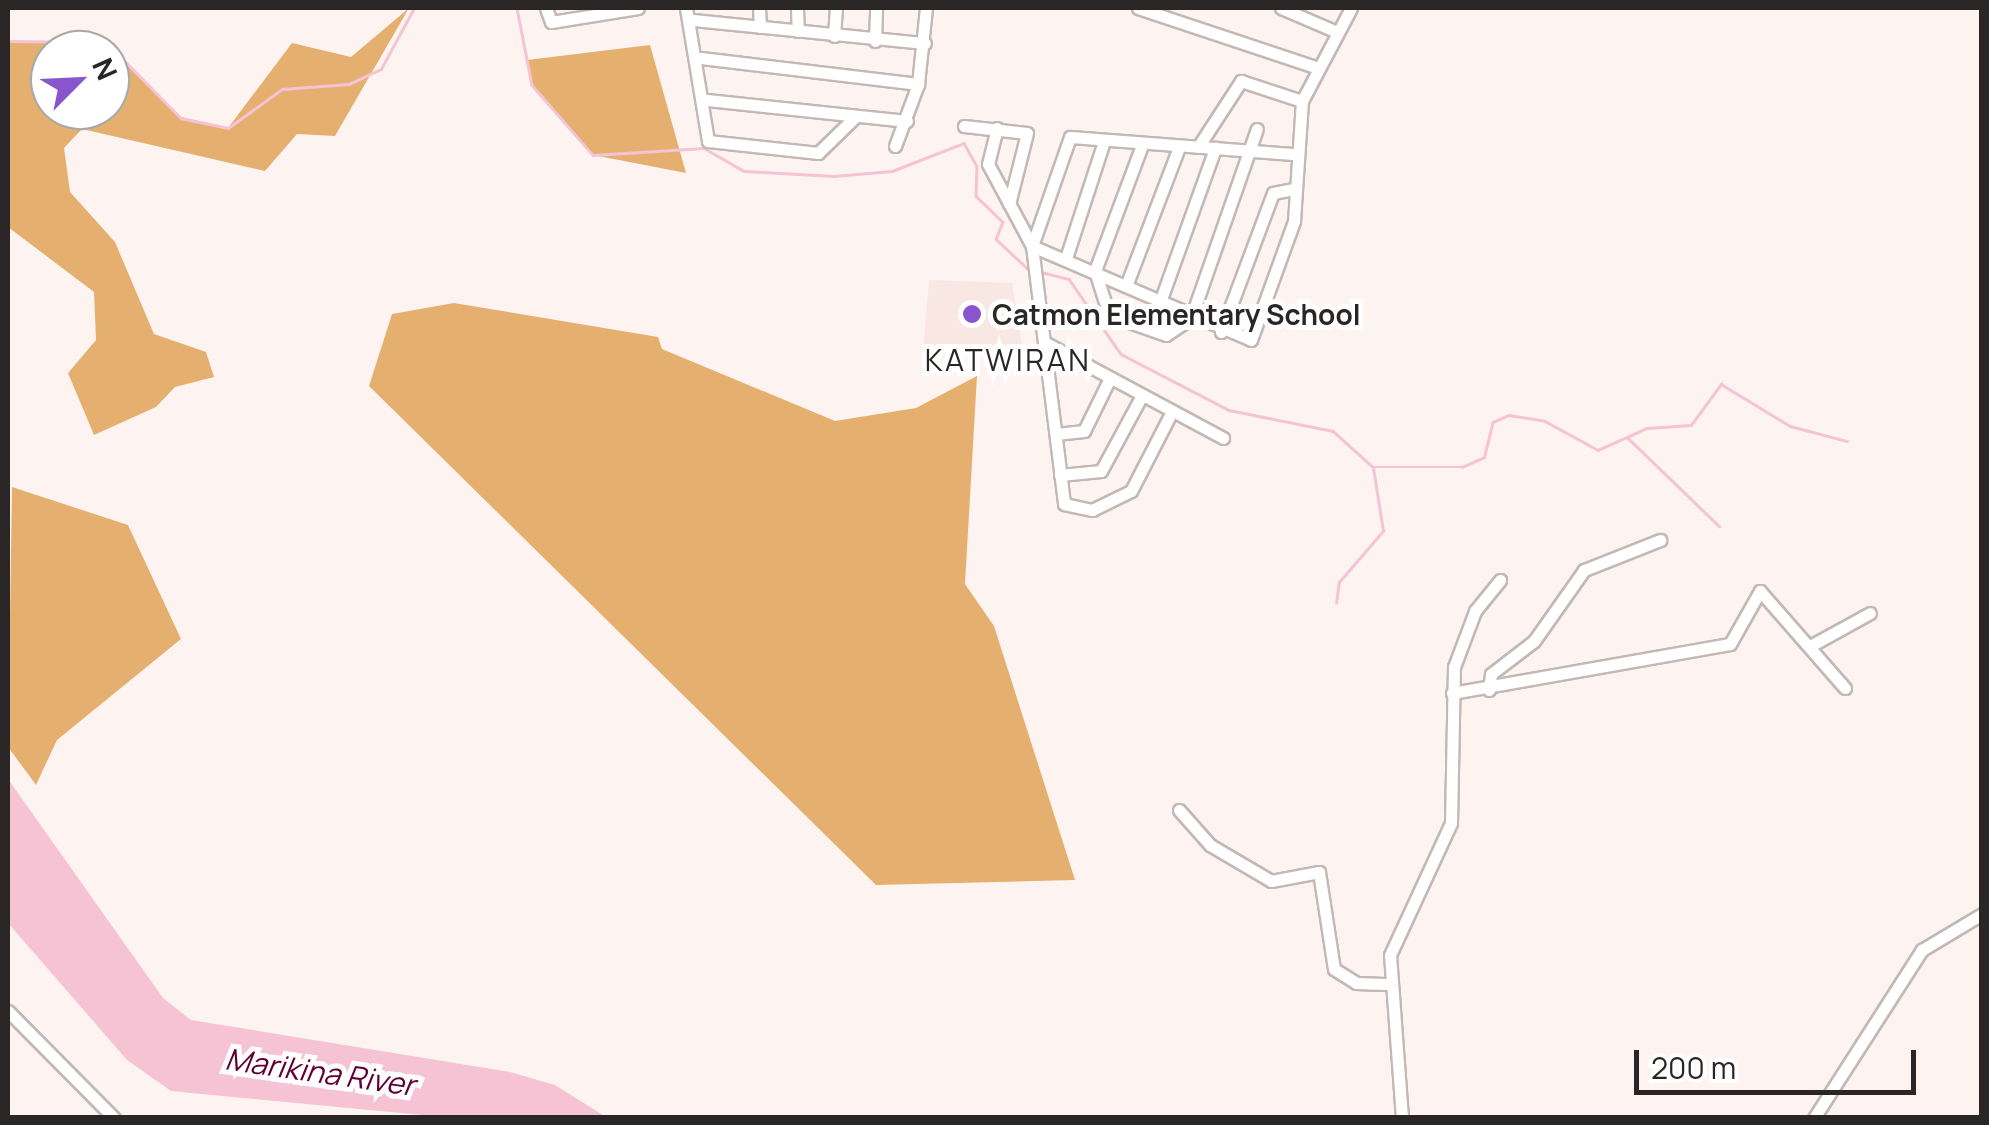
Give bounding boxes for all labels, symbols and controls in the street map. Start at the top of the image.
north arrow [30,30,130,130]
text: N [84,52,127,86]
place label: Catmon Elementary School [992,297,1361,331]
marker: Catmon Elementary School [961,303,983,325]
district label: KATWIRAN [925,342,1091,378]
scale bar [1639,1030,1922,1092]
water label: Marikina River [223,1041,417,1103]
text: 200 m [1651,1047,1736,1088]

